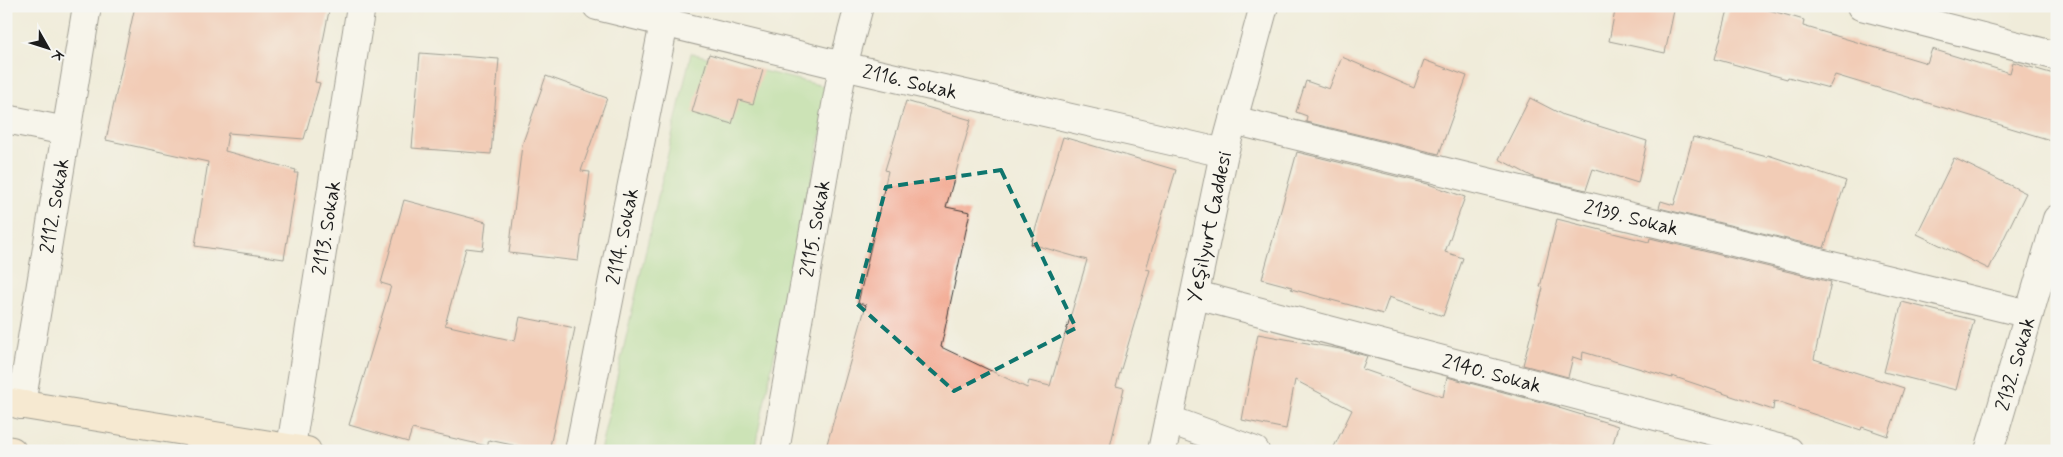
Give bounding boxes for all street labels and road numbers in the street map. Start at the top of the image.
street label: 2116. Sokak [860,59,960,107]
street label: Yeşilyurt Caddesi [1181,149,1239,305]
street label: 2112. Sokak [34,156,77,256]
street label: 2115. Sokak [794,178,838,280]
street label: 2113. Sokak [306,179,348,277]
street label: 2114. Sokak [600,186,646,287]
street label: 2139. Sokak [1581,194,1681,243]
street label: 2132. Sokak [1989,314,2043,414]
street label: 2140. Sokak [1439,348,1544,400]

